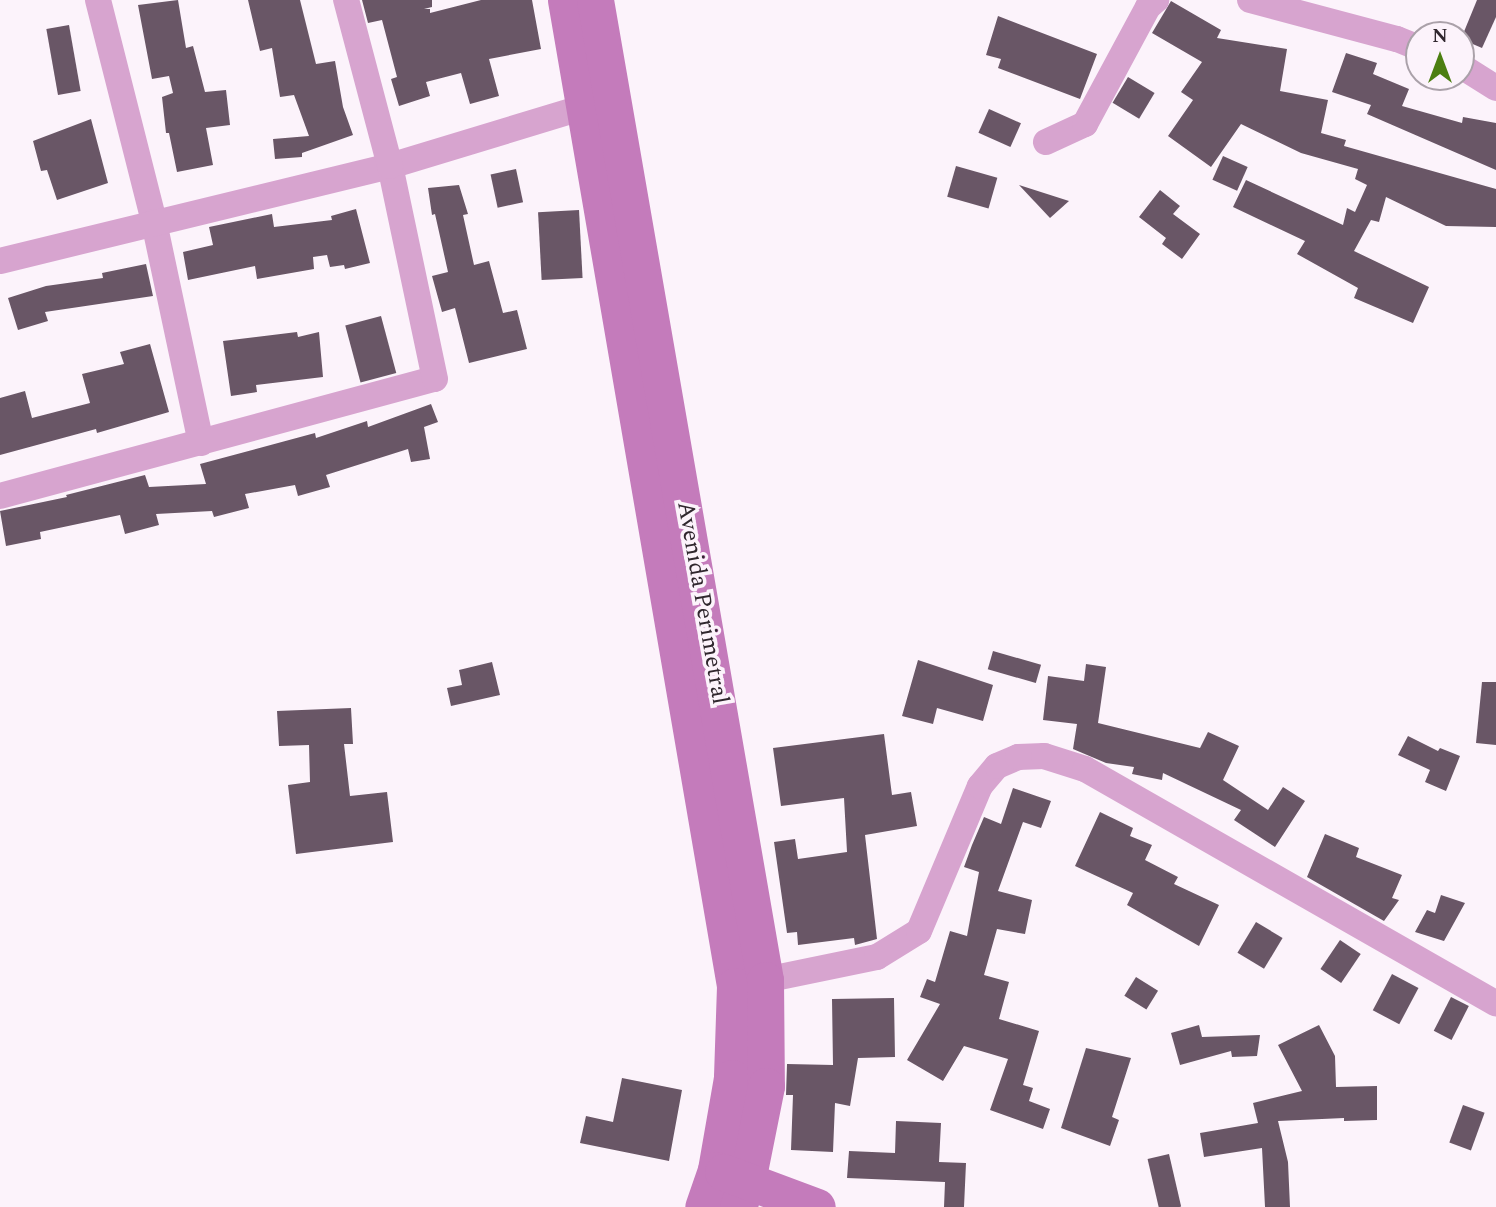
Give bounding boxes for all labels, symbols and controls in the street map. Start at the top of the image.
north arrow [1405,21,1475,91]
text: N [1432,22,1448,51]
street label: Avenida Perimetral [670,499,734,707]

